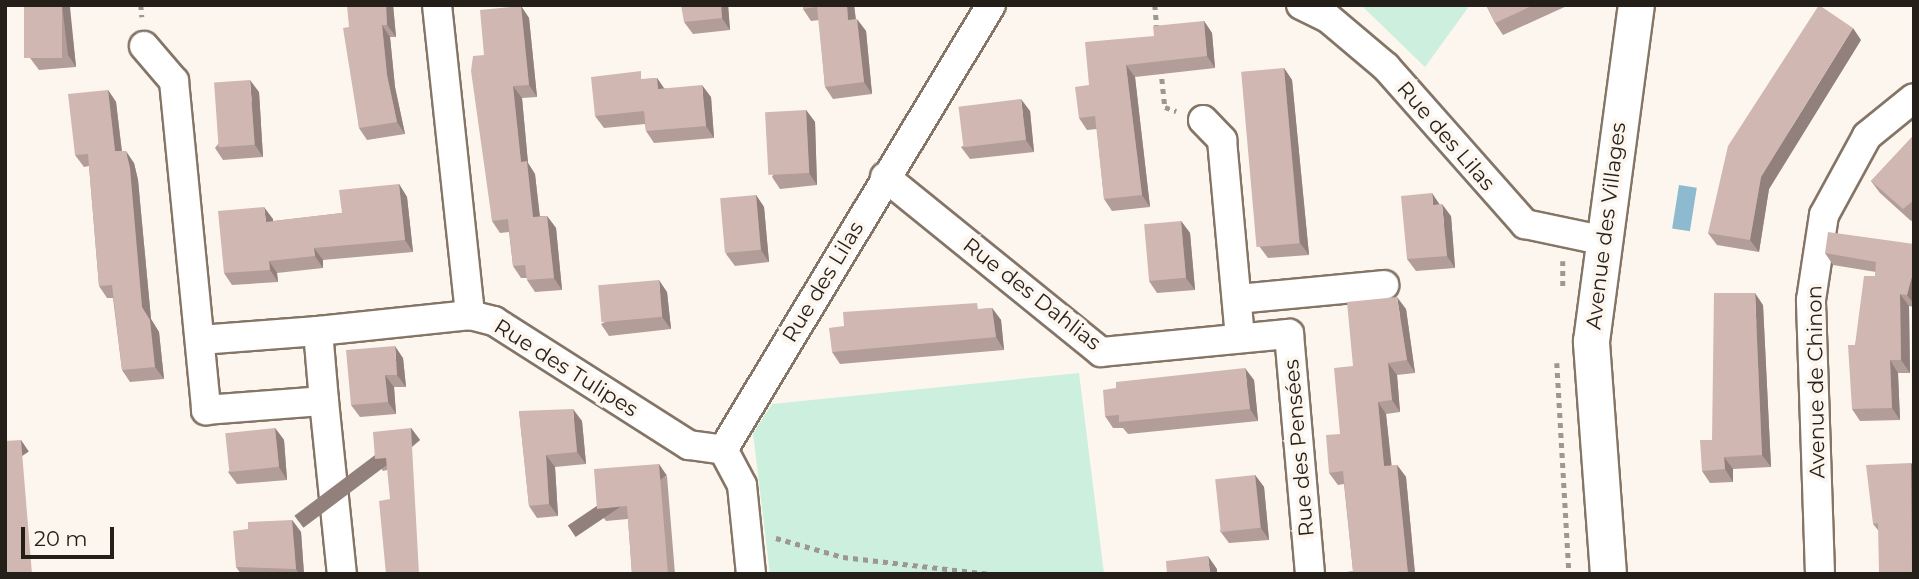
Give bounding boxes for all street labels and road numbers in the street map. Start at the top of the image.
street label: Rue des Lilas [1392,76,1500,196]
street label: Avenue des Villages [1581,121,1631,331]
street label: Rue des Lilas [777,217,869,347]
street label: Rue des Dahlias [958,232,1106,356]
street label: Avenue de Chinon [1802,285,1830,479]
street label: Rue des Tulipes [490,314,642,422]
street label: Rue des Pensées [1279,358,1319,538]

